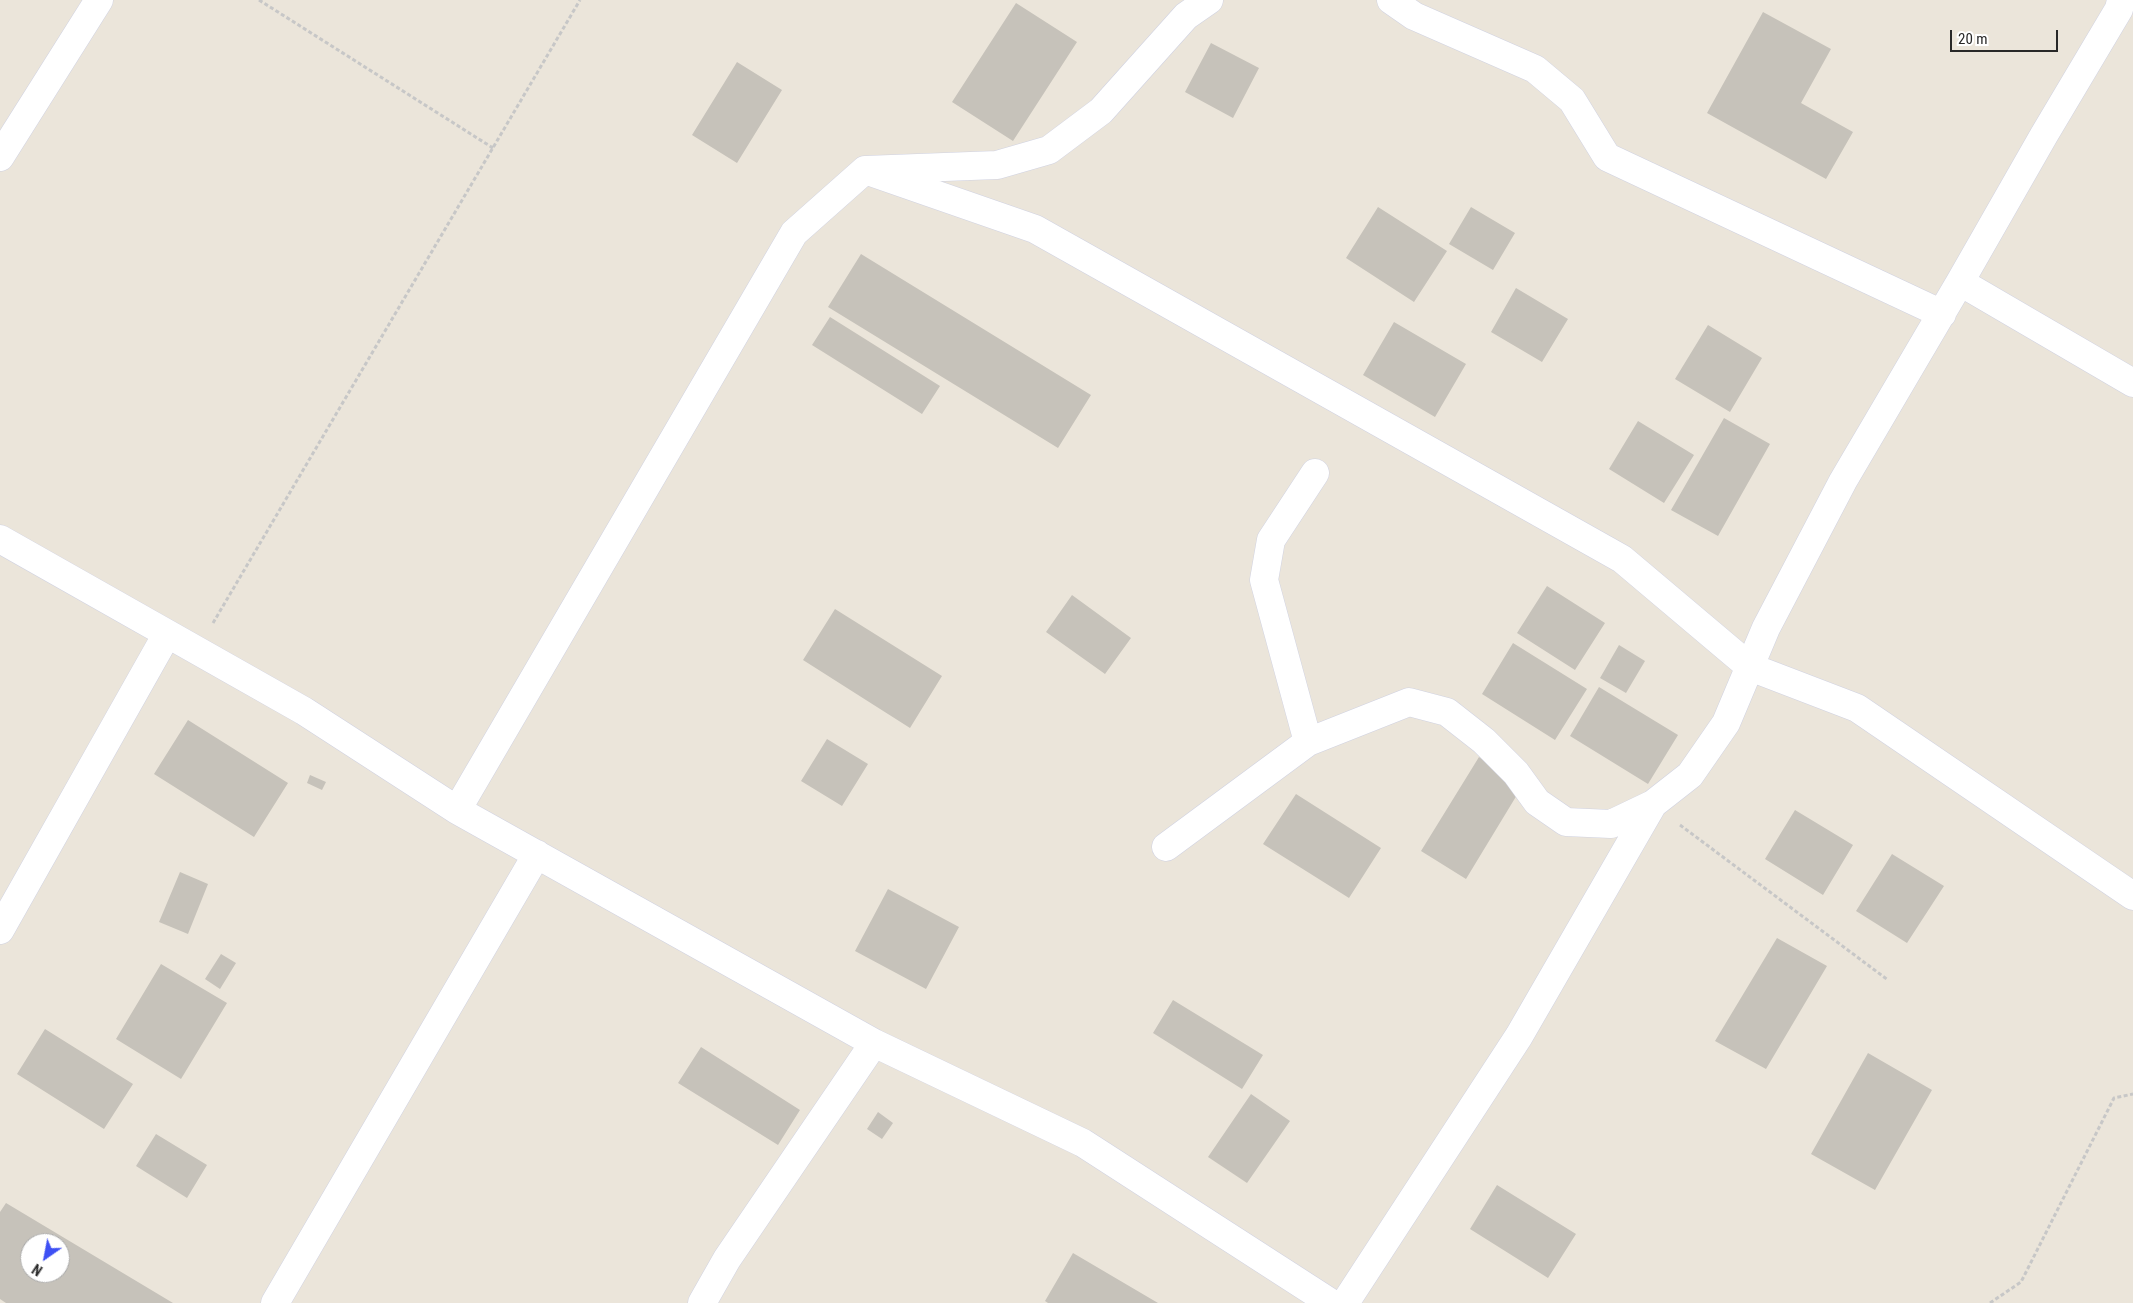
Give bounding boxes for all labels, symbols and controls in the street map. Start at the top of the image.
scale bar [1953,20,2060,52]
text: 20 m [1958,30,1988,48]
north arrow [20,1233,70,1283]
text: N [29,1261,45,1279]

